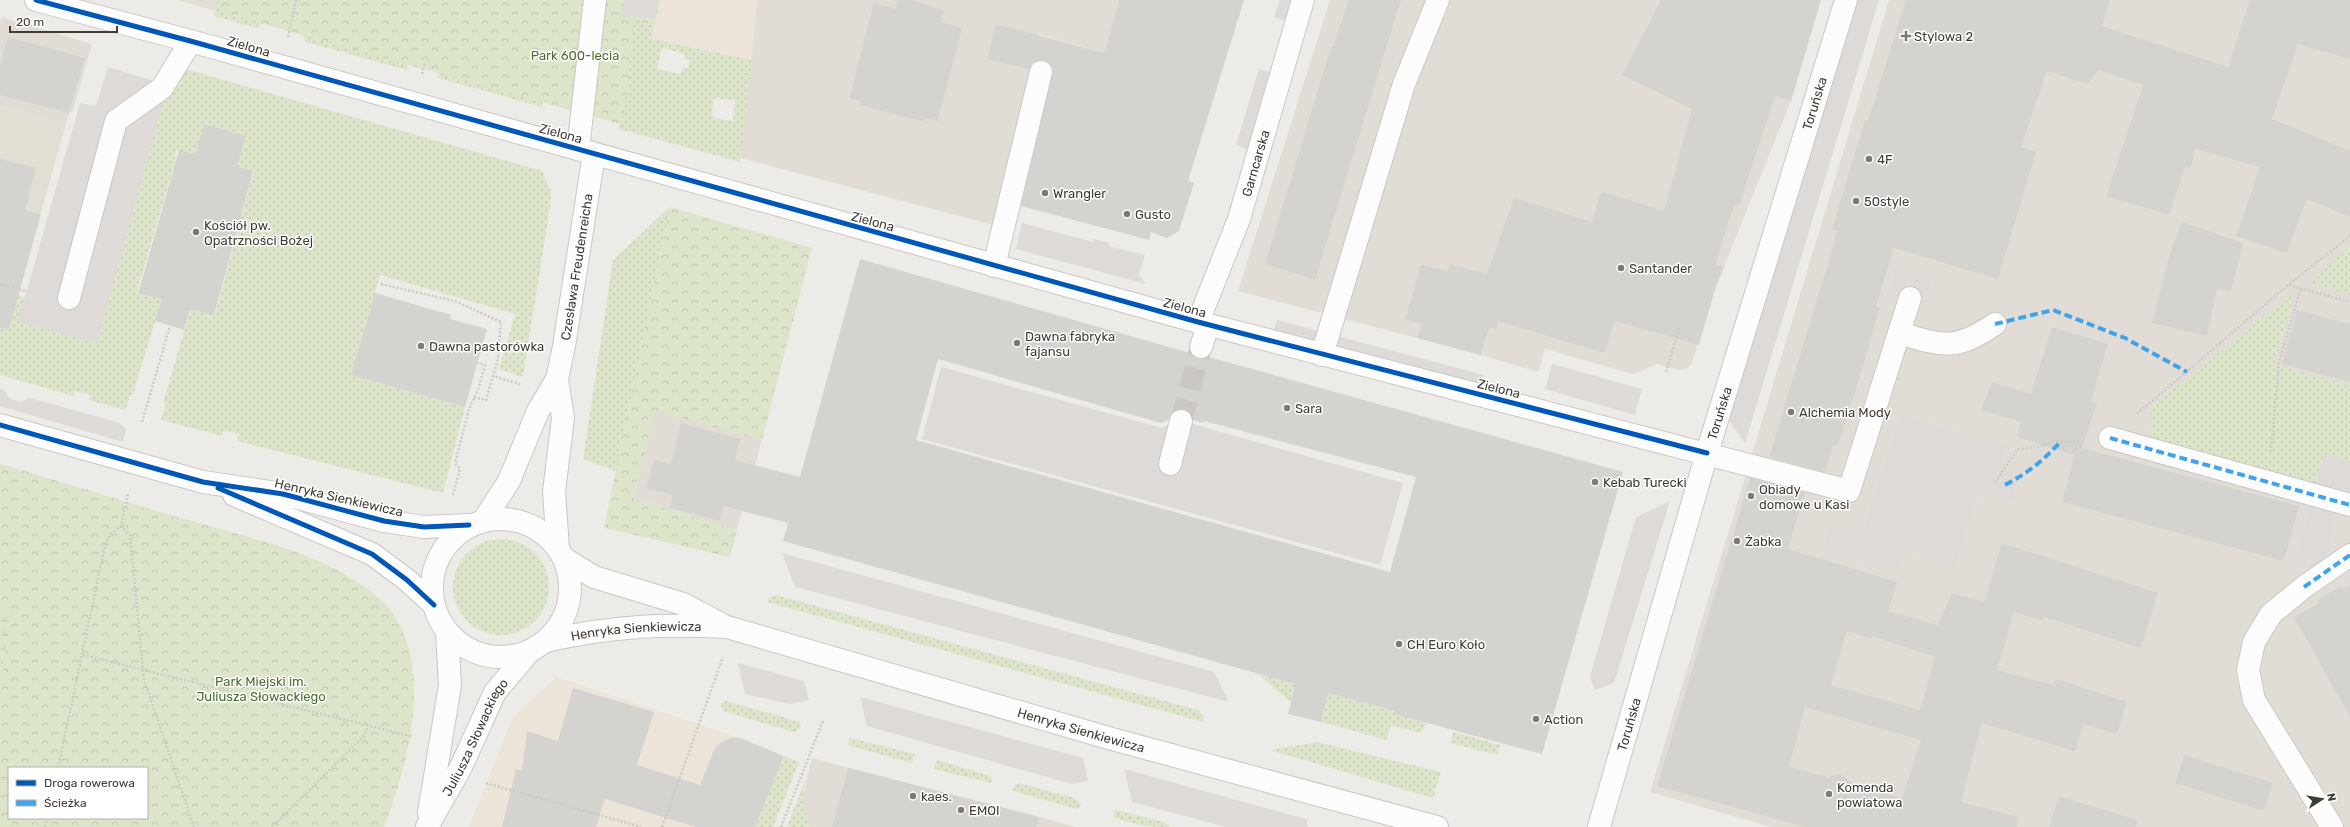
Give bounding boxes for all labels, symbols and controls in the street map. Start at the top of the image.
scale bar [10,8,117,34]
text: 20 m [16,15,44,29]
place label: Stylowa 2 [1914,29,1973,44]
marker: Stylowa 2 [1901,31,1911,41]
street label: Zielona [226,33,272,60]
park label: Park 600-lecia [531,48,619,63]
street label: Toruńska [1800,75,1830,132]
street label: Zielona [538,121,584,146]
street label: Garncarska [1239,128,1273,198]
place label: 4F [1877,152,1893,167]
marker: 4F [1864,154,1874,164]
place label: Wrangler [1053,186,1106,202]
marker: Wrangler [1040,188,1050,198]
street label: Czesława Freudenreicha [558,193,596,342]
place label: 50style [1864,194,1909,209]
marker: 50style [1851,196,1861,206]
place label: Gusto [1135,207,1171,222]
street label: Zielona [850,209,896,234]
marker: Gusto [1122,209,1132,219]
place label: Kościół pw. Opatrzności Bożej [204,218,313,248]
marker: Kościół pw. Opatrzności Bożej [191,227,201,237]
place label: Santander [1629,261,1692,276]
marker: Santander [1616,263,1626,273]
street label: Zielona [1162,295,1208,320]
place label: Dawna fabryka fajansu [1025,329,1115,359]
marker: Dawna fabryka fajansu [1012,338,1022,348]
place label: Dawna pastorówka [429,339,544,354]
marker: Dawna pastorówka [416,341,426,351]
street label: Zielona [1476,376,1522,401]
street label: Toruńska [1705,385,1735,442]
place label: Sara [1295,401,1322,416]
marker: Sara [1282,403,1292,413]
place label: Alchemia Mody [1799,405,1891,420]
marker: Alchemia Mody [1786,407,1796,417]
street label: Henryka Sienkiewicza [273,475,405,520]
place label: Kebab Turecki [1603,475,1687,490]
marker: Kebab Turecki [1590,477,1600,487]
place label: Obiady domowe u Kasi [1759,482,1849,512]
marker: Obiady domowe u Kasi [1746,491,1756,501]
place label: Żabka [1745,534,1781,549]
marker: Żabka [1732,536,1742,546]
street label: Henryka Sienkiewicza [569,619,702,644]
place label: CH Euro Koło [1407,637,1485,652]
marker: CH Euro Koło [1394,639,1404,649]
park label: Park Miejski im. Juliusza Słowackiego [196,674,326,705]
street label: Juliusza Słowackiego [439,676,511,799]
street label: Toruńska [1614,696,1644,753]
street label: Henryka Sienkiewicza [1016,705,1146,756]
place label: Action [1544,712,1583,727]
marker: Action [1531,714,1541,724]
legend [8,767,148,819]
text: Droga rowerowa [44,776,135,790]
north arrow [2302,779,2342,819]
place label: Komenda powiatowa [1837,780,1903,810]
place label: kaes. [921,789,952,804]
marker: Komenda powiatowa [1824,789,1834,799]
marker: kaes. [908,791,918,801]
text: N [2324,792,2338,802]
text: Ścieżka [44,796,87,810]
place label: EMOI [969,803,1000,818]
marker: EMOI [956,805,966,815]

